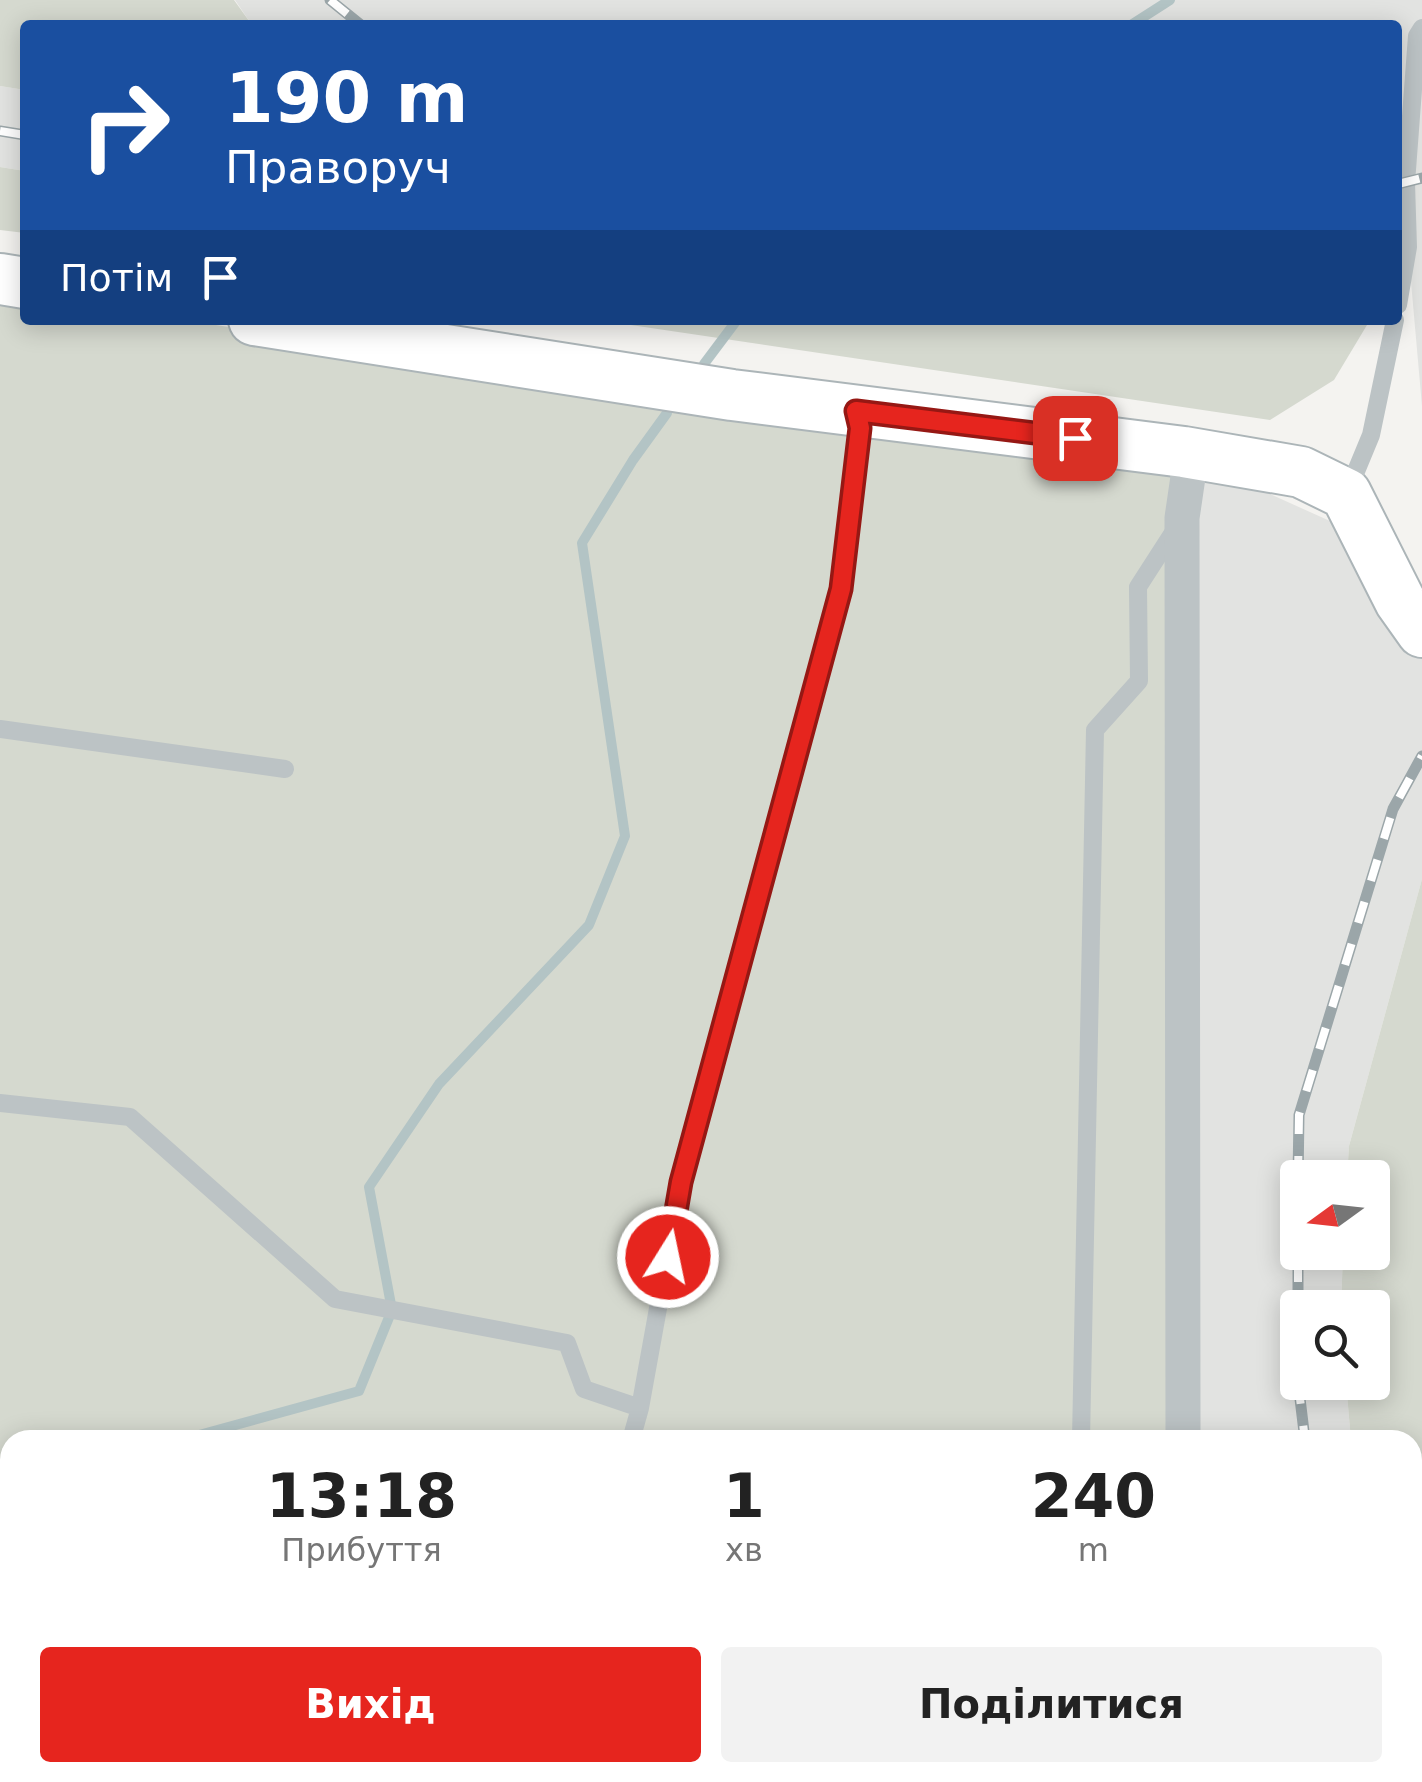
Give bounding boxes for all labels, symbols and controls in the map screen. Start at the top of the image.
text: 190 m [225,57,468,139]
icon: right [60,60,190,190]
text: Праворуч [225,141,451,194]
icon: arrive [193,250,248,305]
text: Потім [60,256,173,300]
pin [1033,396,1118,481]
icon: arrive [1048,411,1103,466]
north arrow [1280,1160,1390,1270]
map controls [1280,1160,1390,1400]
position arrow [616,1205,720,1309]
button: search [1280,1290,1390,1400]
text: 13:18 [266,1461,457,1531]
text: 1 [723,1461,765,1531]
text: 240 [1031,1461,1156,1531]
text: Прибуття [281,1531,442,1569]
text: хв [725,1531,763,1569]
text: m [1078,1531,1109,1569]
button: Вихід [40,1647,701,1762]
button: Поділитися [721,1647,1382,1762]

